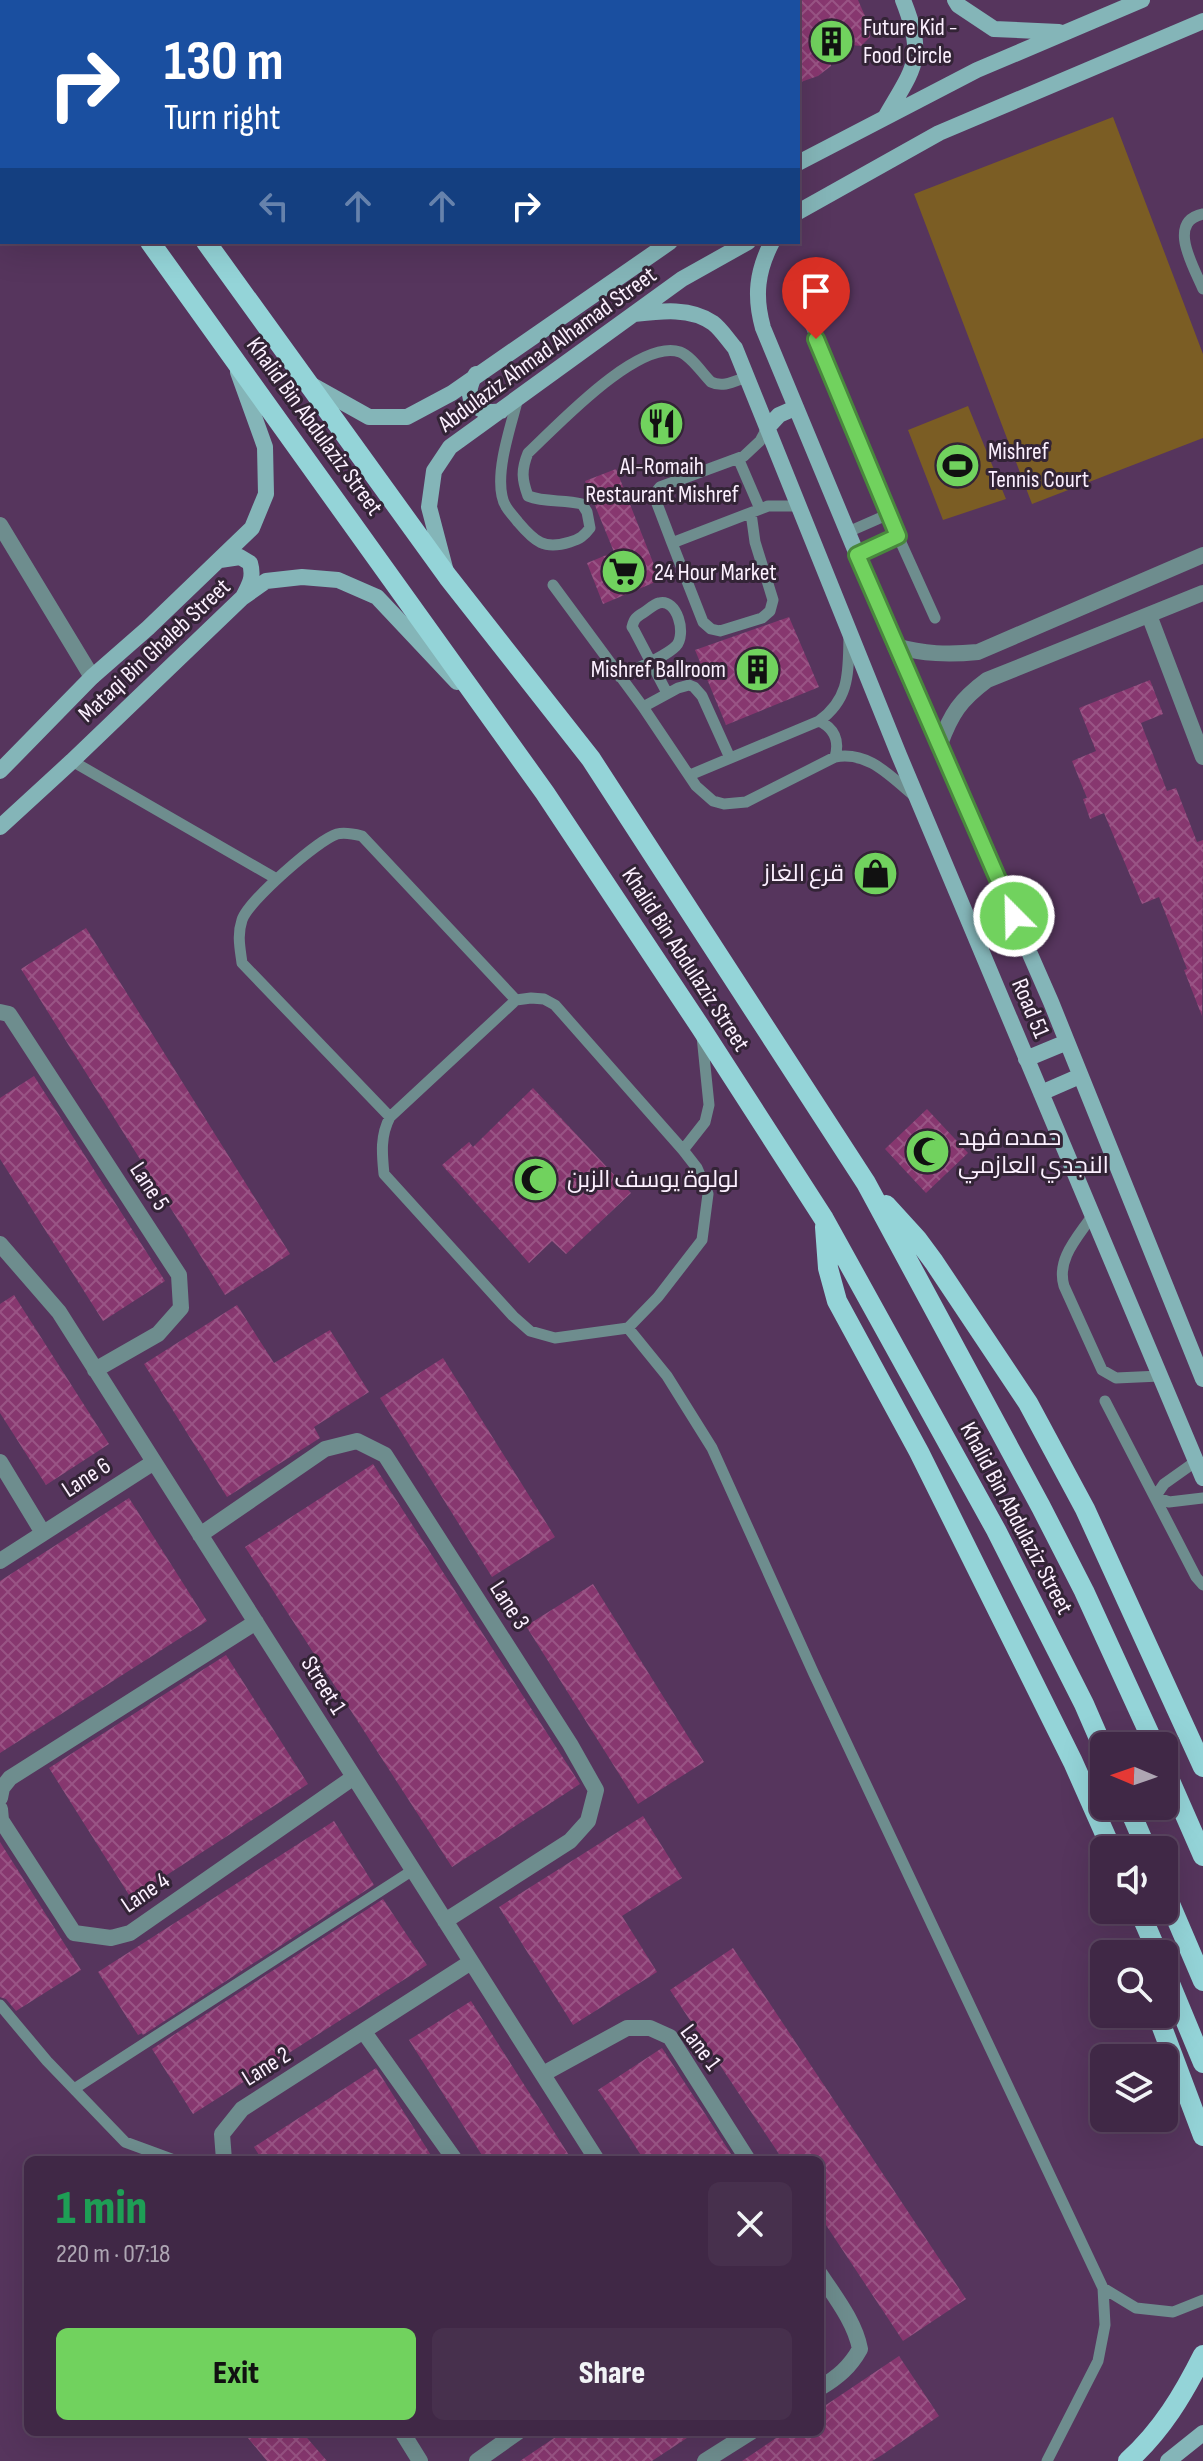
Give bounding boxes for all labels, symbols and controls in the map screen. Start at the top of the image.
place label: Future Kid - Food Circle [863,13,957,70]
building icon: Future Kid - Food Circle [808,17,856,65]
text: 130 m [164,29,284,96]
icon: right [32,32,136,136]
text: Turn right [164,97,281,140]
icon: left [252,184,296,228]
icon: ahead [336,184,380,228]
icon: ahead [420,184,464,228]
icon: right [504,184,548,228]
pin [782,257,850,339]
street label: Abdulaziz Ahmad Alhamad Street [432,260,662,439]
icon: arrive [794,269,838,313]
street label: Khalid Bin Abdulaziz Street [240,331,389,521]
restaurant icon: Al-Romaih Restaurant Mishref [638,400,686,448]
place label: Mishref Tennis Court [988,437,1089,494]
sports icon: Mishref Tennis Court [933,441,981,489]
place label: Al-Romaih Restaurant Mishref [585,452,740,509]
supermarket icon: 24 Hour Market [599,548,647,596]
place label: 24 Hour Market [654,558,777,587]
street label: Mataqi Bin Ghaleb Street [72,572,236,728]
building icon: Mishref Ballroom [733,645,781,693]
place label: Mishref Ballroom [591,655,726,684]
shop icon: قرع الغاز [851,849,899,897]
place label: قرع الغاز [761,859,844,889]
street label: Khalid Bin Abdulaziz Street [615,862,756,1057]
position arrow [972,874,1056,958]
street label: Road 51 [1005,974,1056,1043]
place label: حمده فهد النجدي العازمي [958,1123,1109,1184]
mosque icon: حمده فهد النجدي العازمي [903,1127,951,1175]
mosque icon: لولوة يوسف الزبن [512,1155,560,1203]
street label: Lane 5 [123,1157,176,1216]
place label: لولوة يوسف الزبن [567,1165,738,1194]
street label: Khalid Bin Abdulaziz Street [954,1417,1079,1619]
street label: Lane 6 [56,1451,116,1504]
street label: Lane 3 [483,1576,536,1635]
street label: Street 1 [295,1651,353,1720]
north arrow [1090,1732,1178,1820]
map controls [1090,1732,1178,2132]
button: sound [1090,1836,1178,1924]
street label: Lane 4 [116,1866,175,1919]
button: search [1090,1940,1178,2028]
street label: Lane 1 [674,2019,728,2077]
street label: Lane 2 [237,2040,296,2092]
button: layers [1090,2044,1178,2132]
text: 1 min [56,2180,147,2237]
button: close [708,2182,792,2266]
text: 220 m · 07:18 [56,2239,170,2270]
button: Exit [56,2328,416,2420]
button: Share [432,2328,792,2420]

